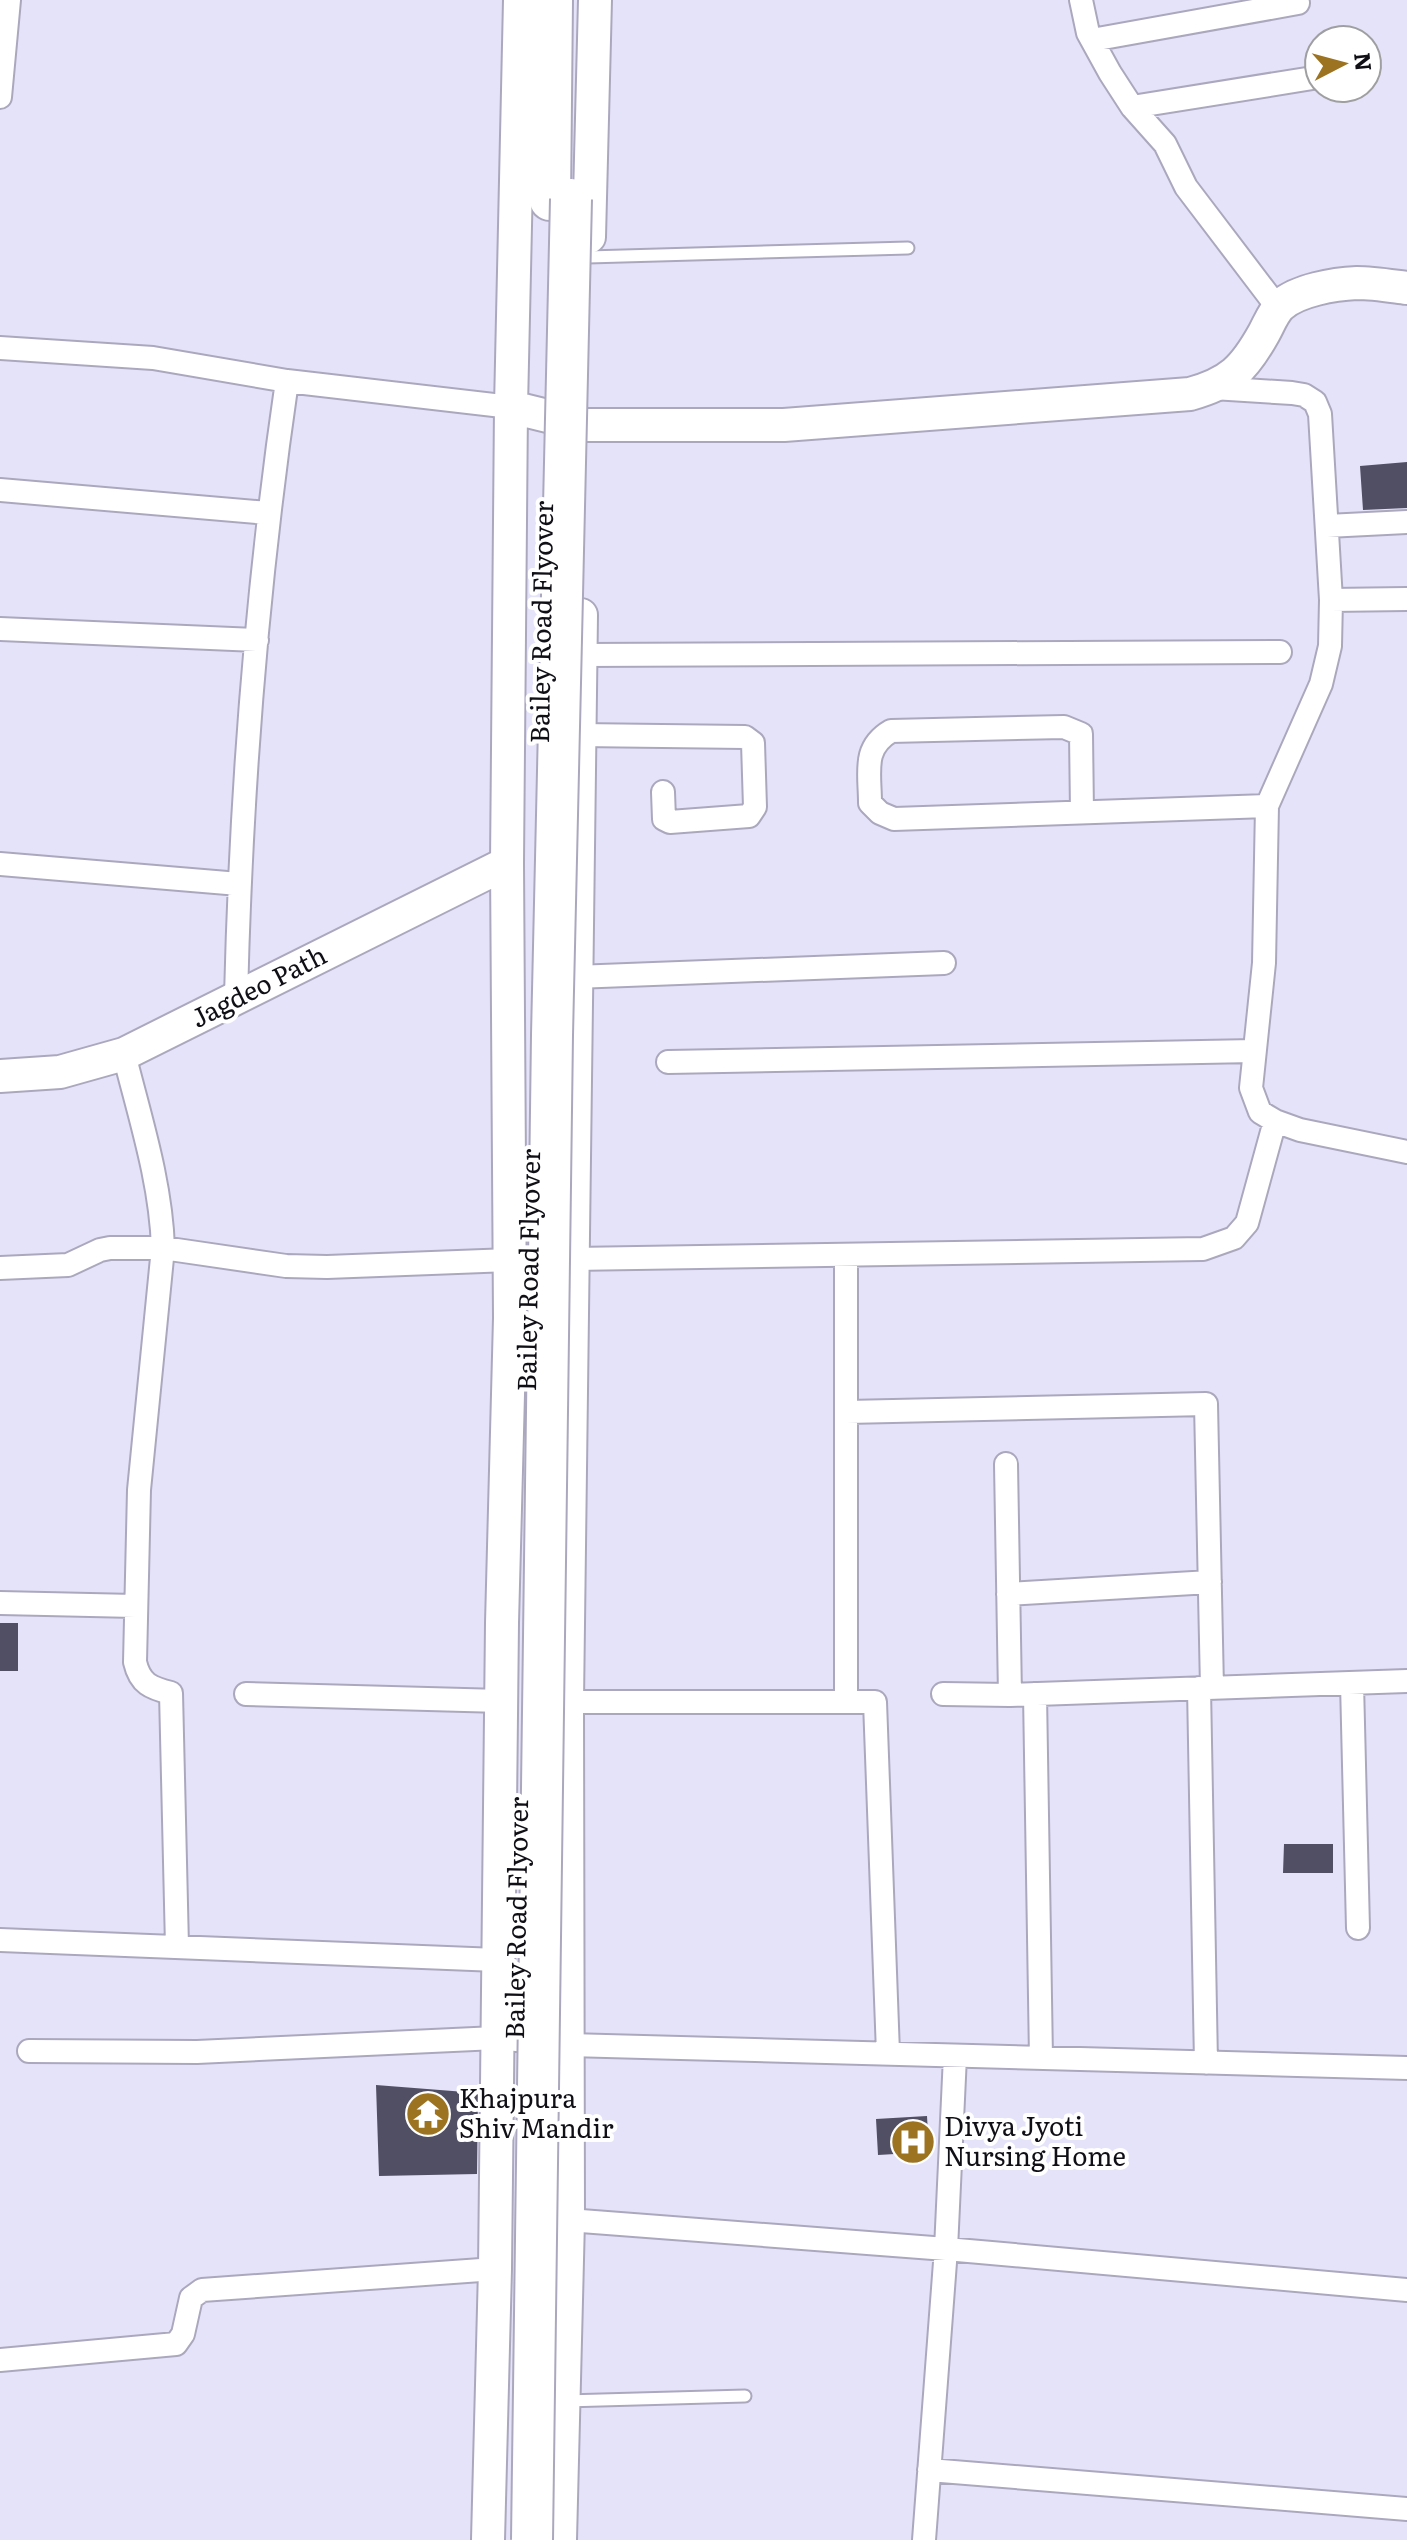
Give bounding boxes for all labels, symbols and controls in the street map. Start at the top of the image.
north arrow [1303,24,1383,104]
text: N [1347,51,1382,73]
street label: Bailey Road Flyover [518,500,561,744]
street label: Jagdeo Path [183,934,332,1036]
street label: Bailey Road Flyover [505,1148,548,1392]
street label: Bailey Road Flyover [493,1796,536,2040]
place label: Khajpura Shiv Mandir [459,2077,614,2146]
temple icon: Khajpura Shiv Mandir [404,2090,452,2138]
place label: Divya Jyoti Nursing Home [944,2105,1126,2174]
hospital icon: Divya Jyoti Nursing Home [889,2118,937,2166]

